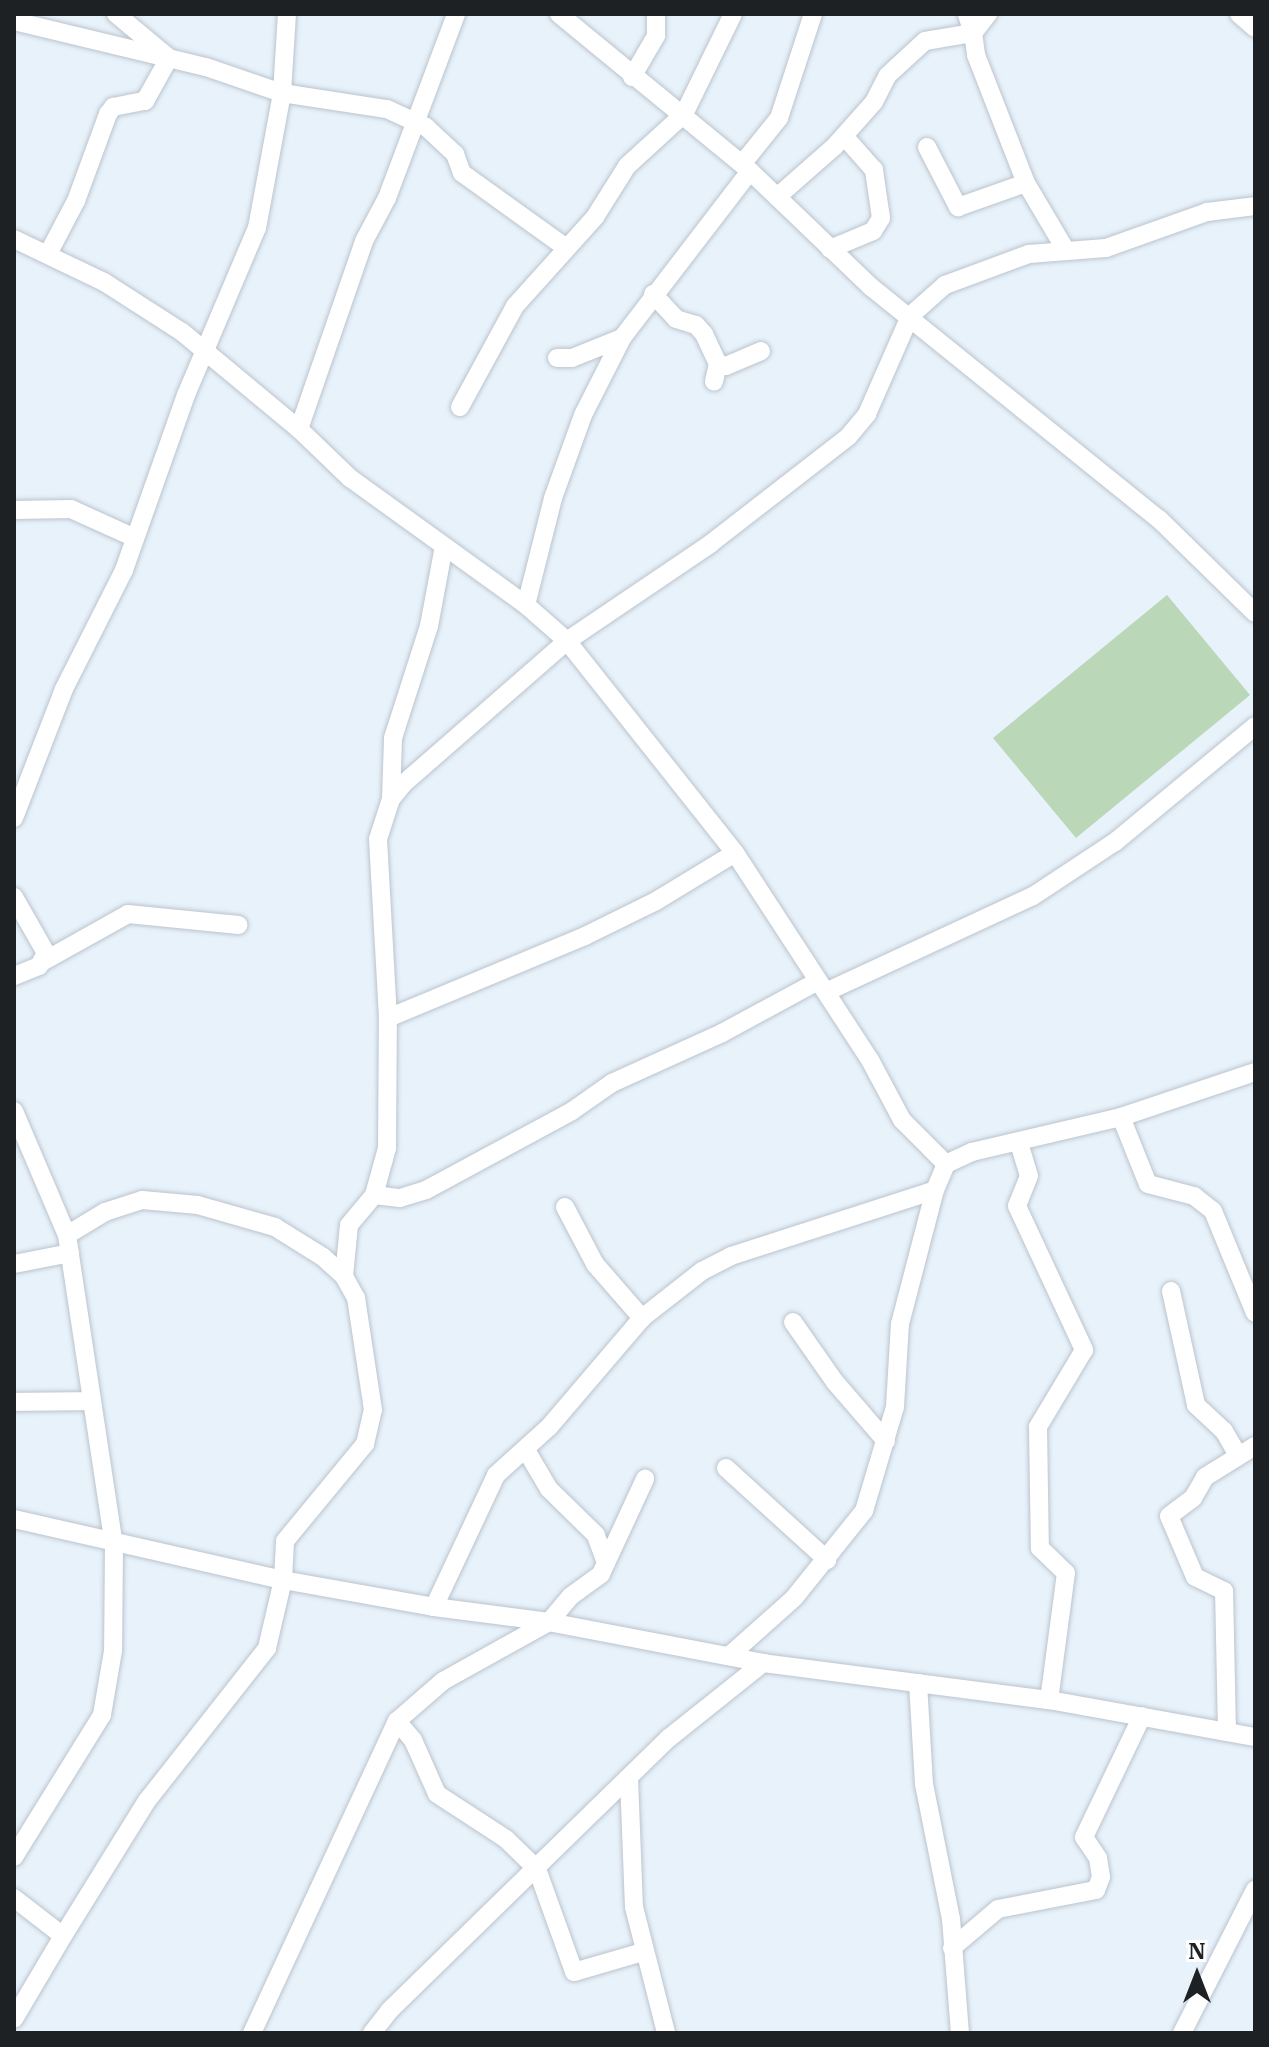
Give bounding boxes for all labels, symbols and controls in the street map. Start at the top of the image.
north arrow [1157,1935,1237,2015]
text: N [1188,1936,1206,1965]

